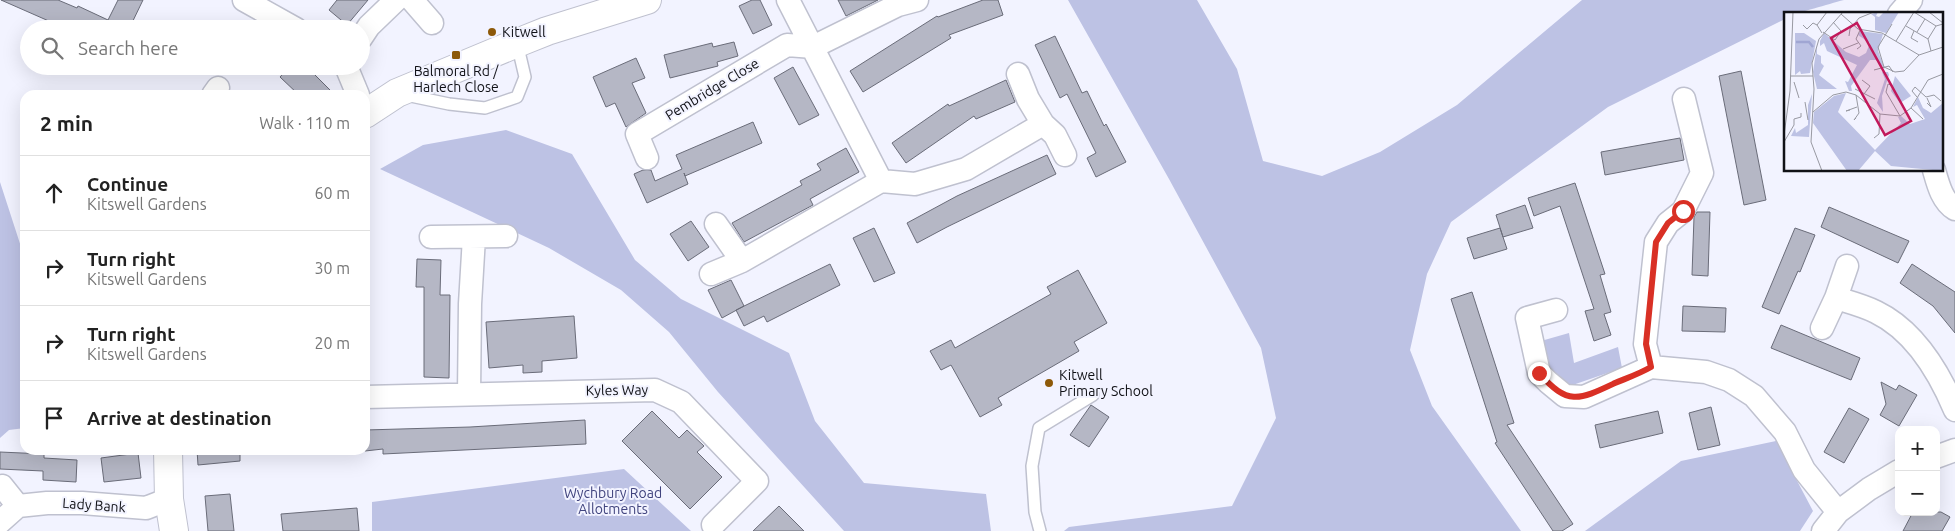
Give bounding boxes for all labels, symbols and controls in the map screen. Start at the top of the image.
inset map [1784,12,1942,171]
search box [20,20,370,75]
place label: Kitwell [502,24,546,40]
marker: Kitwell [486,26,498,38]
icon: search [38,34,66,62]
text: Search here [78,37,178,59]
marker: Balmoral Rd / Harlech Close [450,49,462,61]
street label: Pembridge Close [662,55,762,123]
place label: Balmoral Rd / Harlech Close [413,63,499,95]
text: 2 min [40,111,93,135]
text: Walk · 110 m [259,114,350,132]
text: Continue [87,173,168,195]
icon: ahead [40,179,68,207]
text: 60 m [314,184,350,202]
text: Kitswell Gardens [87,195,207,213]
route start [1672,200,1695,223]
text: Turn right [87,248,175,270]
icon: right [40,254,68,282]
text: 30 m [314,259,350,277]
text: Kitswell Gardens [87,270,207,288]
text: Turn right [87,323,175,345]
icon: right [40,329,68,357]
text: 20 m [314,334,350,352]
text: Kitswell Gardens [87,345,207,363]
route end [1528,362,1551,385]
place label: Kitwell Primary School [1059,367,1153,399]
marker: Kitwell Primary School [1043,377,1055,389]
street label: Kyles Way [586,381,649,399]
icon: arrive [40,404,68,432]
text: Arrive at destination [87,407,272,429]
map controls [1895,426,1940,516]
button: + [1895,426,1940,471]
button: − [1895,471,1940,516]
park label: Wychbury Road Allotments [564,485,662,517]
street label: Lady Bank [62,495,126,515]

